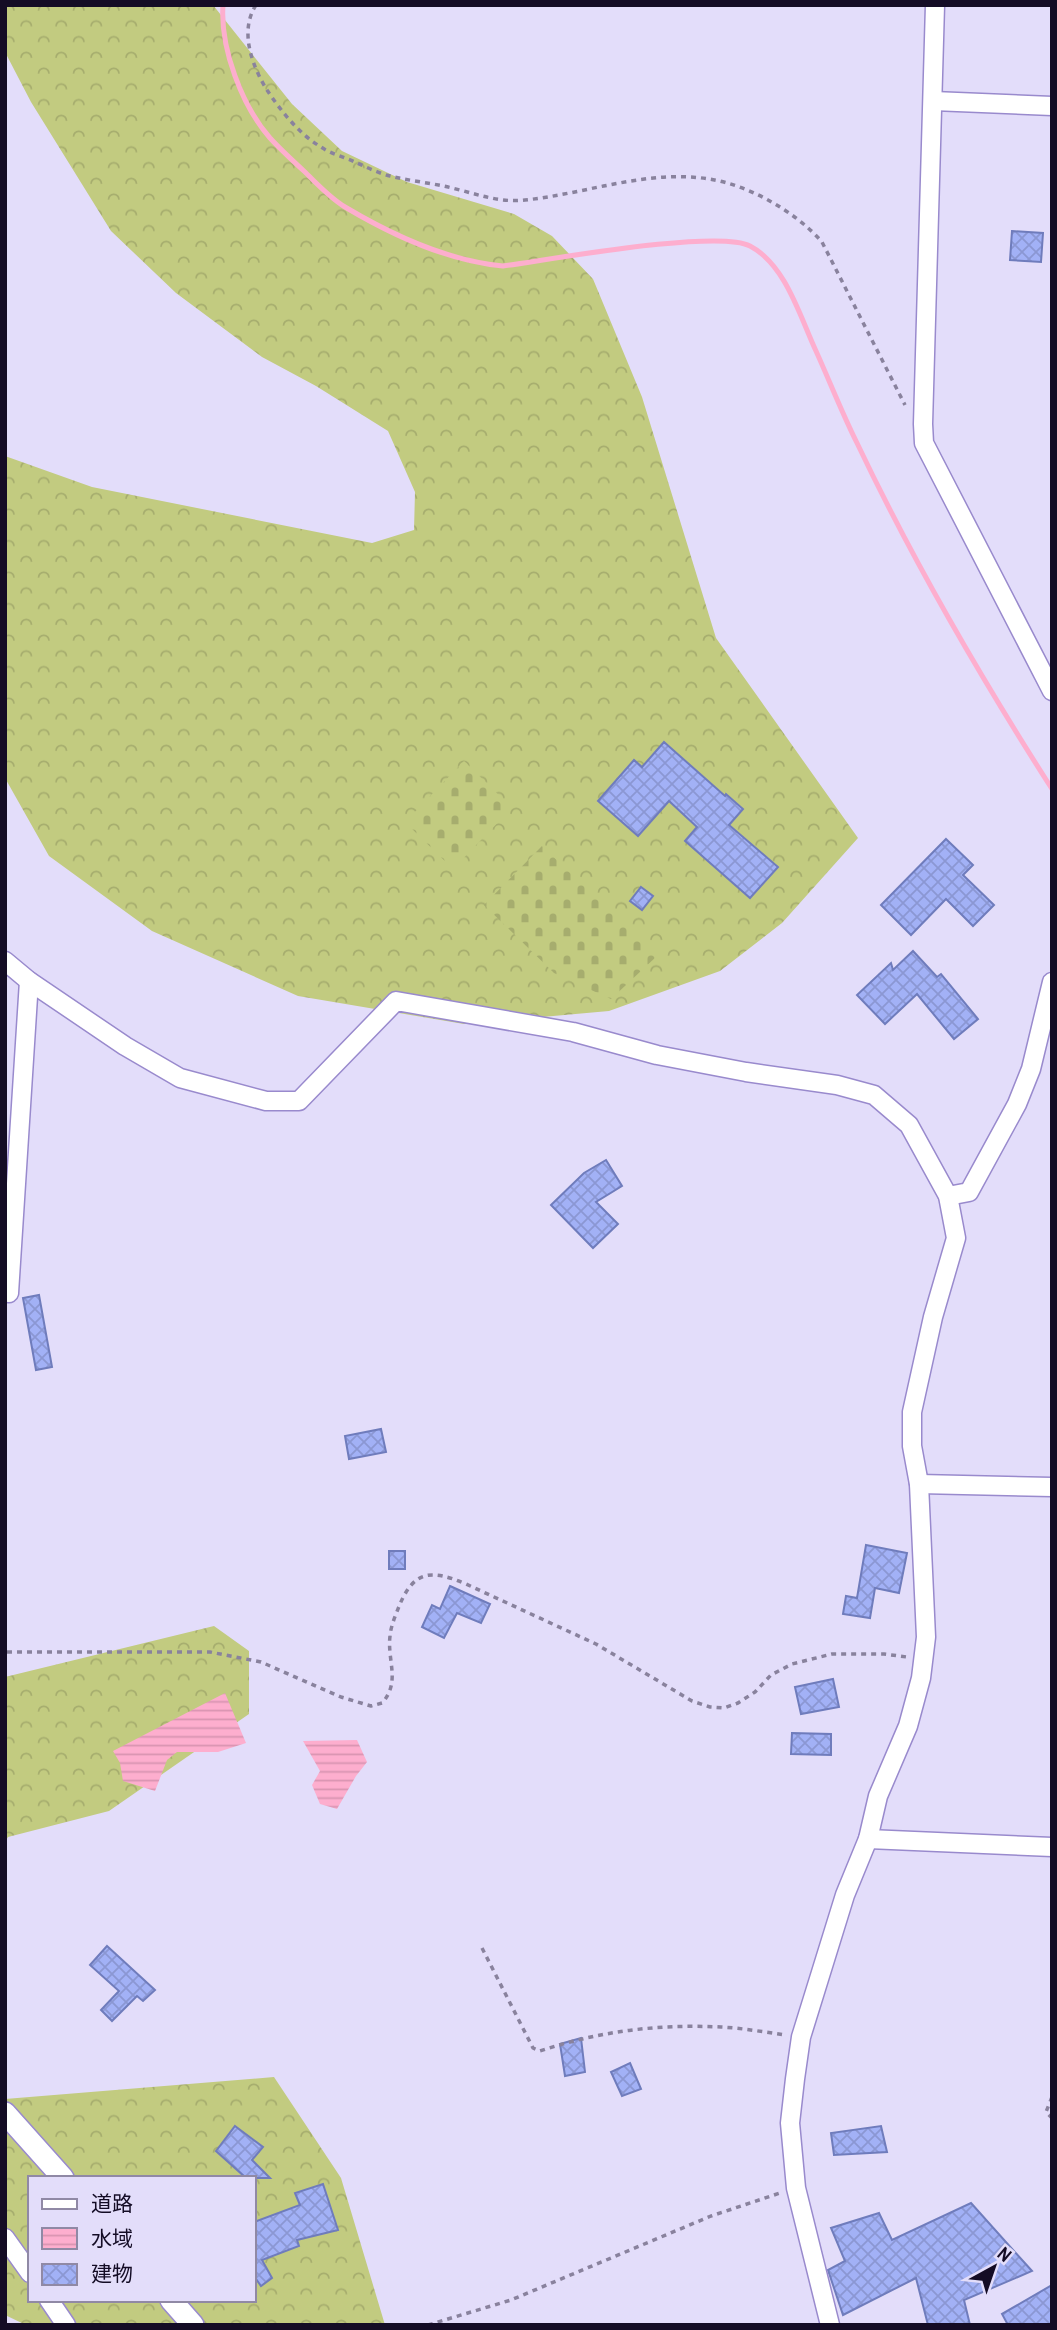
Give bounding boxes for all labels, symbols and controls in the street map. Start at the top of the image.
legend [28,2176,256,2302]
text: 道路 [91,2189,133,2218]
text: 水域 [91,2224,133,2253]
north arrow [959,2232,1029,2302]
text: N [992,2240,1018,2268]
text: 建物 [91,2259,133,2288]

